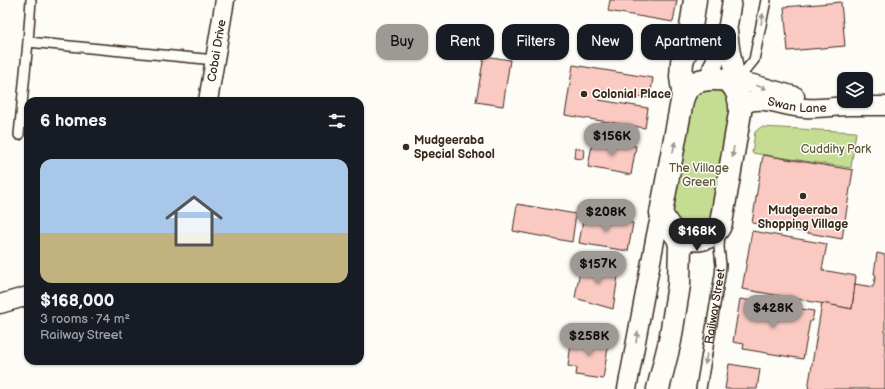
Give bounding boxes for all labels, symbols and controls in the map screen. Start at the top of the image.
one-way arrow [759,13,765,25]
street label: Cobai Drive [204,18,229,83]
chip: Buy [376,24,428,60]
chip: Rent [436,24,494,60]
chip: Filters [502,24,569,60]
chip: New [577,24,633,60]
chip: Apartment [641,24,736,60]
map controls [837,72,873,108]
button: layers [837,72,873,108]
one-way arrow [755,84,767,90]
place label: Colonial Place [592,87,671,102]
marker: Colonial Place [579,89,589,99]
street label: Swan Lane [766,94,827,116]
icon: filters [326,110,348,132]
text: 6 homes [40,111,107,131]
pin: $156K [584,123,640,157]
text: $156K [593,128,631,144]
place label: Mudgeeraba Special School [414,133,495,162]
one-way arrow [671,141,677,153]
marker: Mudgeeraba Special School [401,142,411,152]
park label: Cuddihy Park [801,142,871,157]
one-way arrow [730,146,736,158]
park label: The Village Green [669,161,729,190]
icon: home [158,185,230,257]
marker: Mudgeeraba Shopping Village [798,191,808,201]
pin: $208K [578,199,634,233]
place label: Mudgeeraba Shopping Village [758,203,848,232]
text: $208K [586,204,626,220]
pin: $168K [669,218,725,252]
text: $168K [678,223,716,239]
pin: $157K [570,251,626,285]
text: $157K [579,256,617,272]
street label: Railway Street [701,267,728,345]
text: $168,000 [40,291,114,311]
pin: $428K [745,295,801,329]
text: $428K [753,300,793,316]
text: 3 rooms · 74 m² [40,311,130,327]
pin: $258K [561,323,617,357]
text: Railway Street [40,327,123,343]
text: $258K [569,328,609,344]
one-way arrow [634,331,640,343]
one-way arrow [703,353,709,365]

